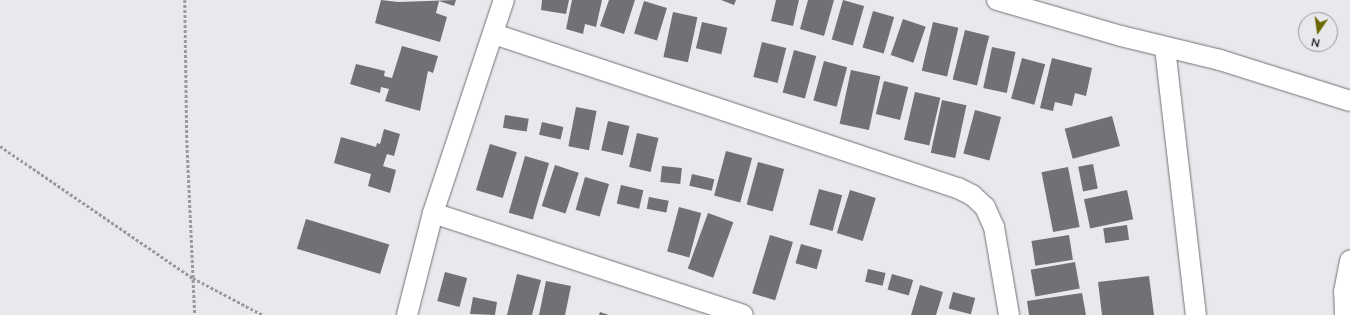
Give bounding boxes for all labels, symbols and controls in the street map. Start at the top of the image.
north arrow [1298,12,1338,52]
text: N [1310,36,1321,50]

